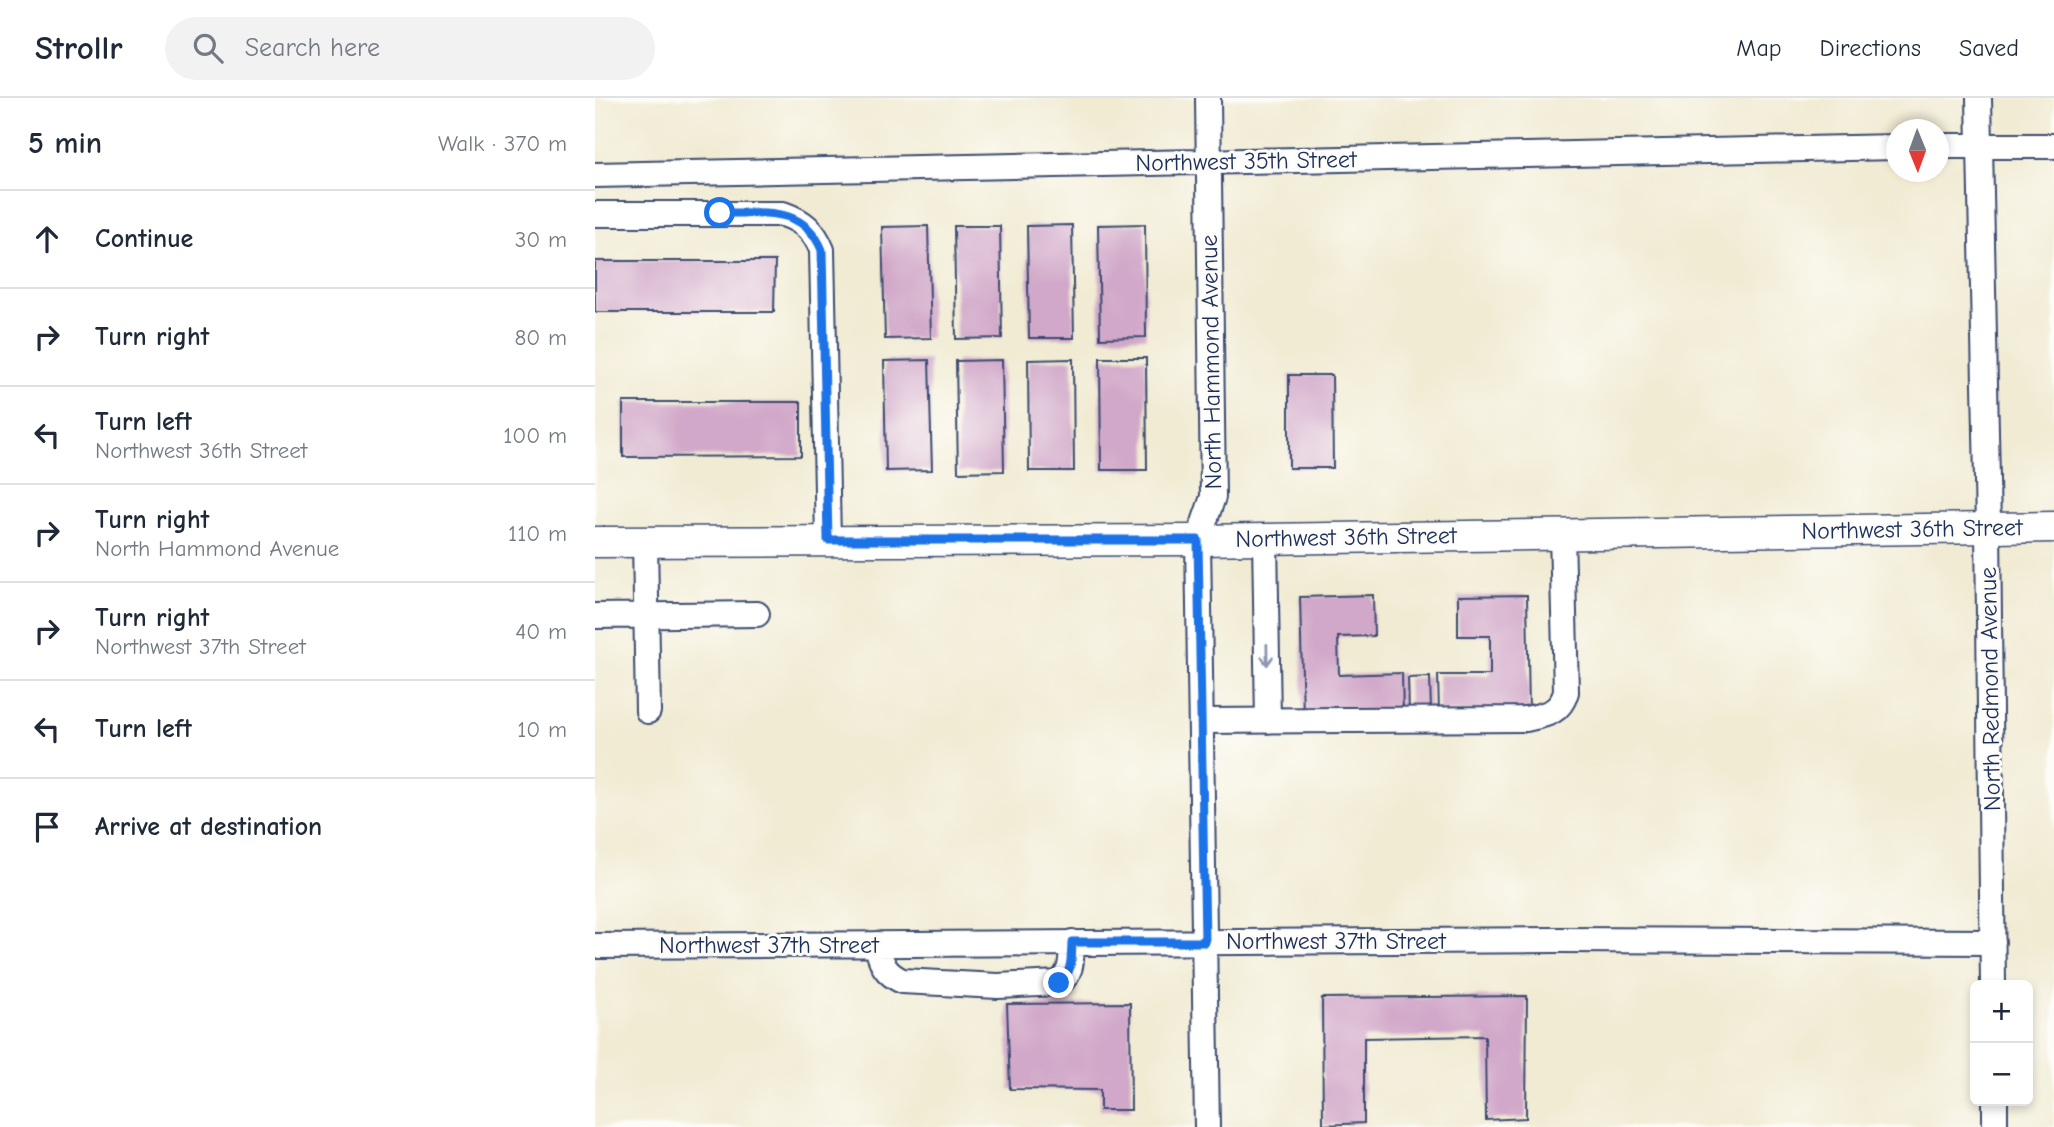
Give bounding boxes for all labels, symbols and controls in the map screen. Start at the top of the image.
search box [165,17,655,80]
text: Strollr [35,29,123,67]
icon: search [189,29,227,67]
text: Search here [245,33,380,63]
text: Map [1736,34,1782,62]
text: Directions [1820,34,1921,62]
text: Saved [1959,34,2019,62]
north arrow [1886,119,1949,182]
text: 5 min [28,126,102,161]
text: Walk · 370 m [438,130,567,157]
street label: Northwest 35th Street [1135,145,1358,177]
route start [704,197,735,228]
icon: ahead [28,220,66,258]
text: Continue [95,224,193,254]
text: 30 m [515,226,567,253]
street label: North Hammond Avenue [1195,234,1227,490]
icon: right [28,318,66,356]
text: Turn right [95,322,209,352]
text: 80 m [514,324,567,351]
text: Turn left [95,407,192,437]
icon: left [28,416,66,454]
text: 100 m [503,422,567,449]
text: Northwest 36th Street [95,437,307,464]
text: Turn right [95,505,209,535]
street label: Northwest 36th Street [1801,513,2024,545]
icon: right [28,514,66,552]
text: 110 m [508,520,567,547]
street label: Northwest 36th Street [1235,521,1458,553]
text: North Hammond Avenue [95,535,339,562]
street label: North Redmond Avenue [1974,567,2006,811]
text: Turn right [95,603,209,633]
icon: right [28,612,66,650]
text: 40 m [515,618,567,645]
text: Northwest 37th Street [95,633,306,660]
one-way arrow [1260,643,1274,666]
icon: left [28,710,66,748]
text: Turn left [95,714,192,744]
text: 10 m [517,716,567,743]
icon: arrive [28,808,66,846]
text: Arrive at destination [95,812,322,842]
street label: Northwest 37th Street [1226,927,1447,955]
street label: Northwest 37th Street [659,931,880,959]
route end [1043,967,1074,998]
map controls [1970,980,2033,1106]
button: + [1970,980,2033,1043]
button: − [1970,1043,2033,1106]

